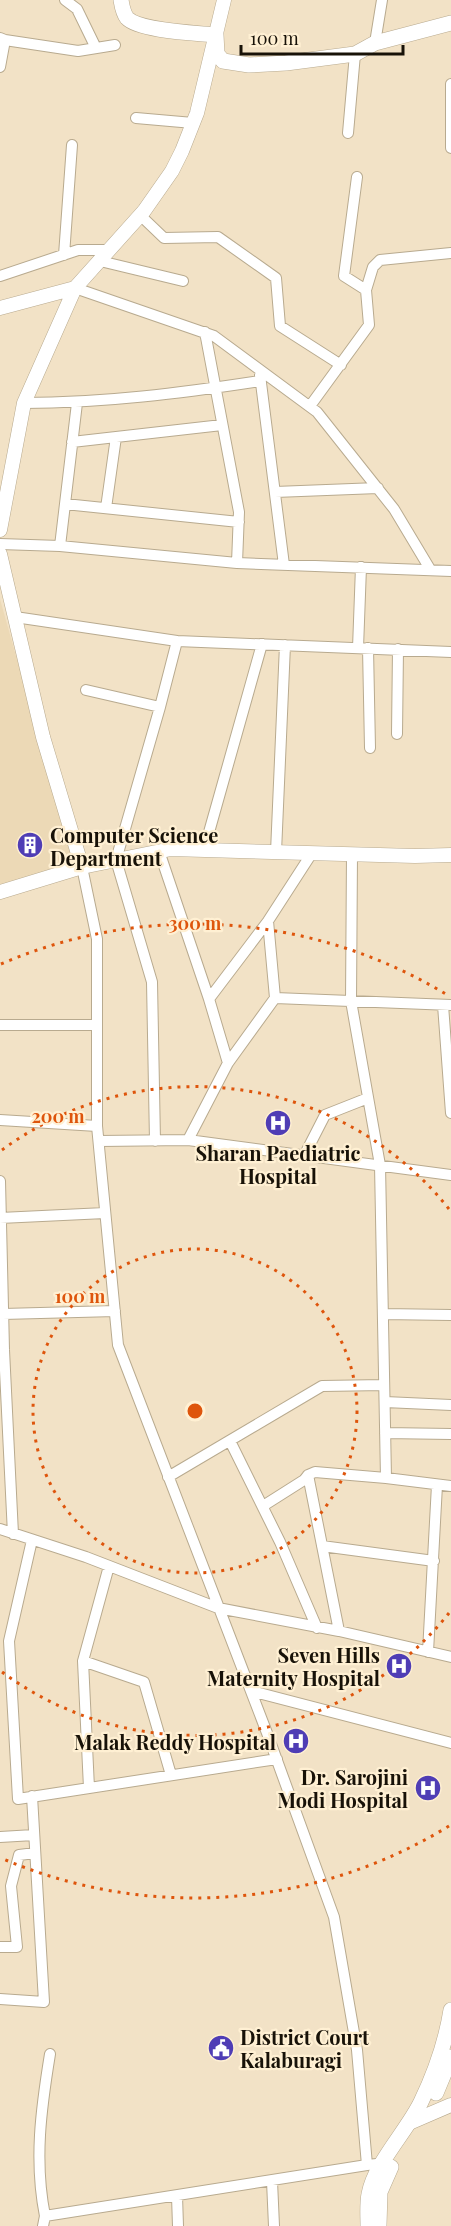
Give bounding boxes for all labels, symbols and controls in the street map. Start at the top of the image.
scale bar [241,18,403,56]
text: 100 m [250,26,299,50]
place label: Computer Science Department [50,821,218,871]
building icon: Computer Science Department [15,830,45,860]
text: 300 m [169,911,222,935]
text: 200 m [31,1104,85,1128]
hospital icon: Sharan Paediatric Hospital [263,1108,293,1138]
place label: Sharan Paediatric Hospital [196,1139,361,1189]
text: 100 m [55,1284,106,1308]
centre of rings [185,1401,205,1421]
place label: Seven Hills Maternity Hospital [207,1641,380,1691]
hospital icon: Seven Hills Maternity Hospital [384,1651,414,1681]
hospital icon: Malak Reddy Hospital [281,1726,311,1756]
place label: Malak Reddy Hospital [74,1728,276,1755]
place label: Dr. Sarojini Modi Hospital [278,1763,408,1813]
hospital icon: Dr. Sarojini Modi Hospital [413,1773,443,1803]
place label: District Court Kalaburagi [240,2023,370,2073]
public building icon: District Court Kalaburagi [206,2033,236,2063]

